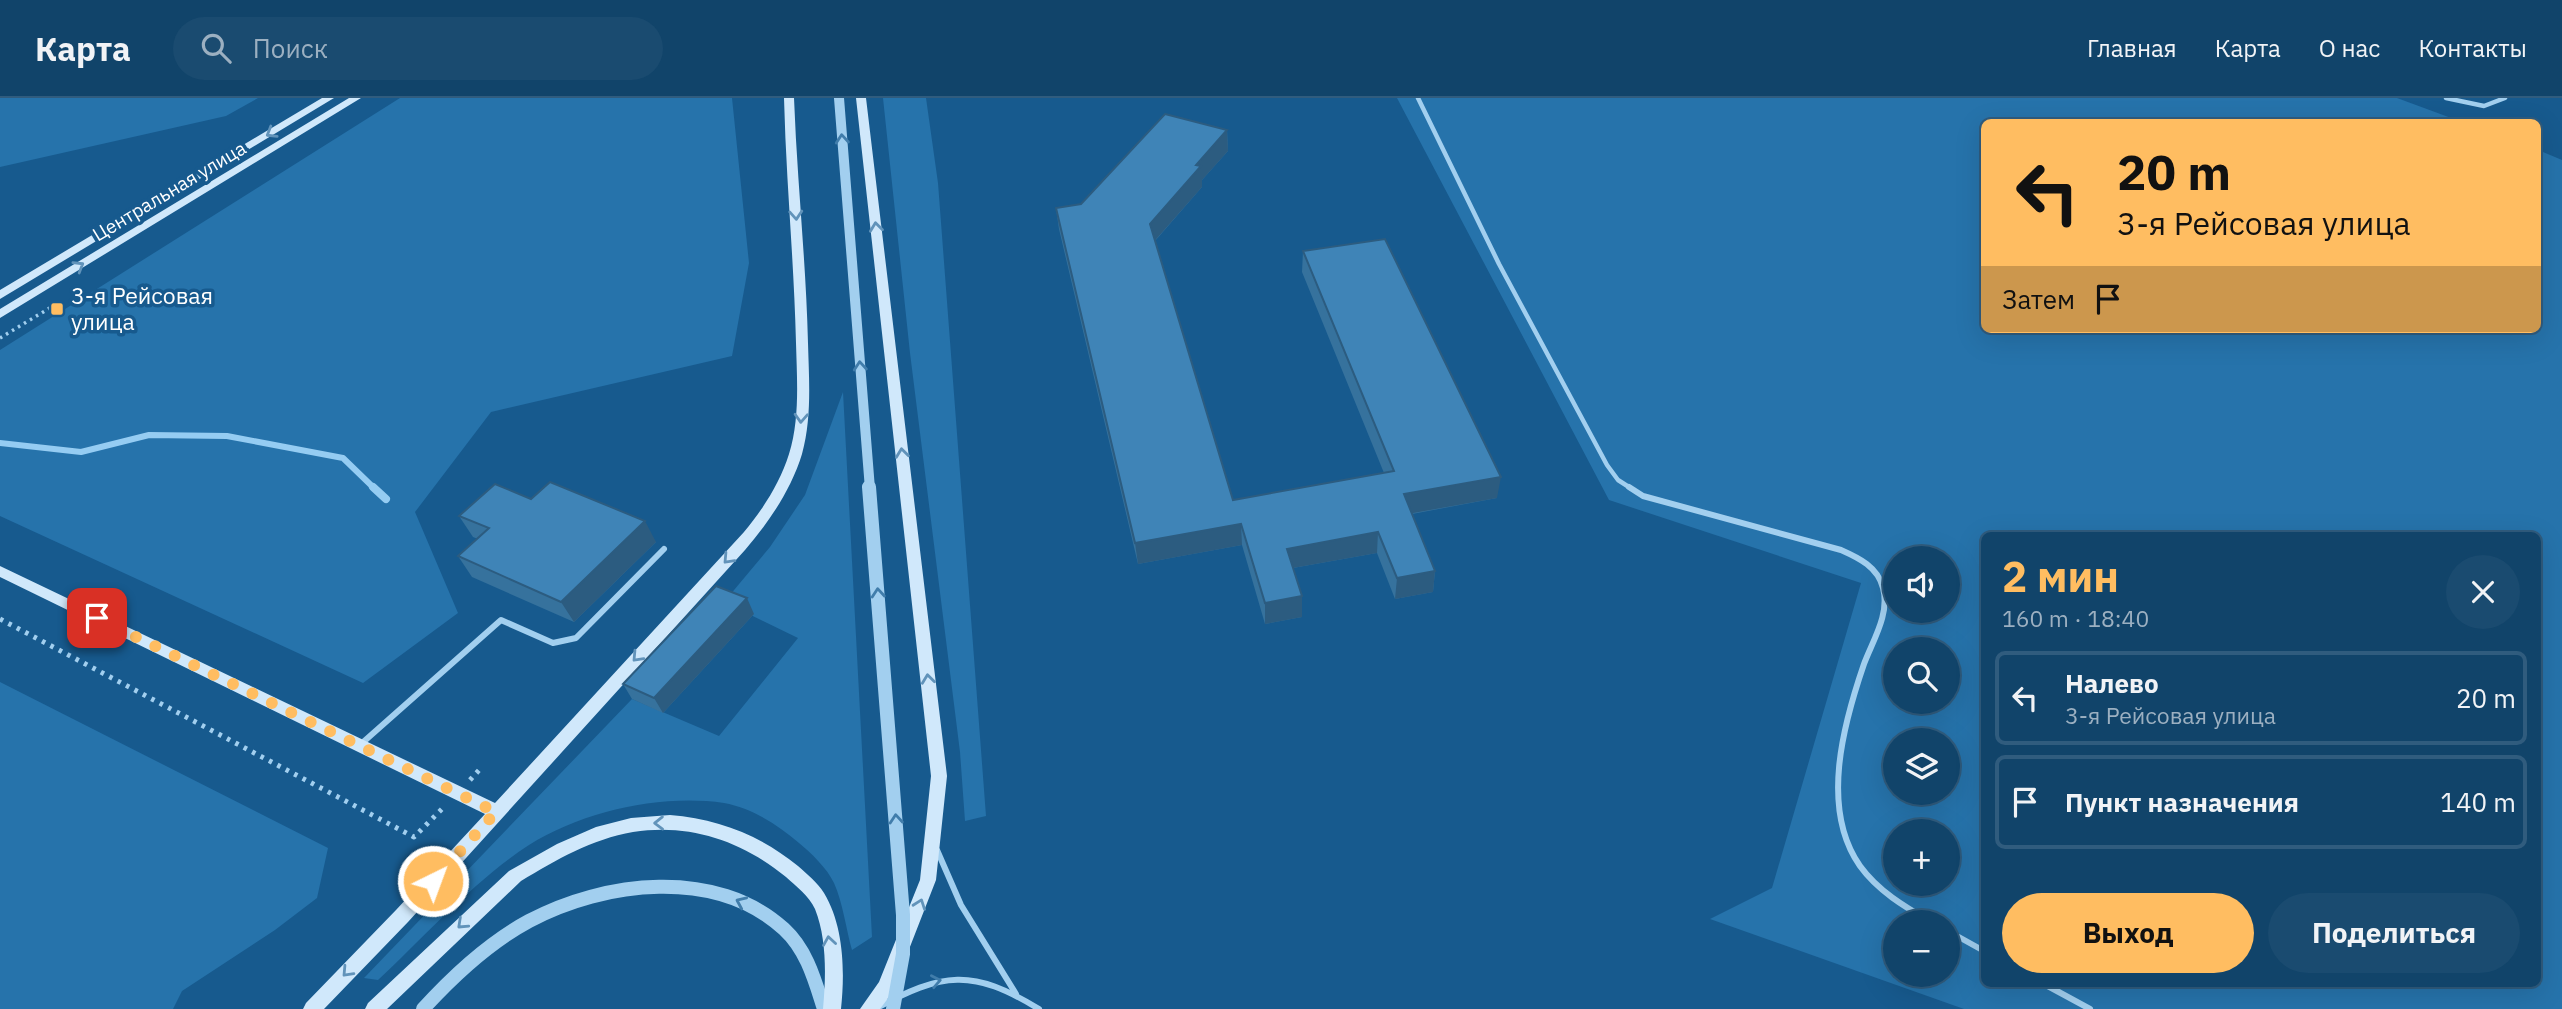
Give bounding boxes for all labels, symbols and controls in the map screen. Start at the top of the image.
search box [173,17,663,80]
text: Карта [35,27,131,70]
icon: search [197,29,235,67]
text: Поиск [253,31,328,65]
text: Главная [2087,32,2177,64]
text: Карта [2215,32,2281,64]
text: О нас [2319,32,2380,64]
text: Контакты [2418,32,2527,64]
one-way arrow [265,125,278,138]
one-way arrow [835,133,850,144]
street label: Центральная улица [88,136,250,246]
text: 20 m [2117,140,2231,203]
icon: left [2002,147,2093,238]
text: 3-я Рейсовая улица [2117,202,2411,244]
one-way arrow [788,210,803,221]
one-way arrow [868,222,883,233]
one-way arrow [72,262,85,275]
place label: 3-я Рейсовая улица [71,280,213,336]
icon: arrive [2089,280,2127,318]
text: Затем [2002,282,2075,316]
marker: 3-я Рейсовая улица [49,301,65,317]
one-way arrow [853,360,868,371]
one-way arrow [793,413,808,424]
one-way arrow [894,448,909,459]
map controls [1883,546,1960,987]
button: sound [1883,546,1960,623]
text: 2 мин [2002,549,2119,604]
one-way arrow [723,551,736,564]
button: close [2446,555,2520,629]
one-way arrow [871,587,886,598]
pin [67,588,127,648]
icon: arrive [78,599,116,637]
text: 160 m · 18:40 [2002,603,2149,633]
button: search [1883,637,1960,714]
one-way arrow [632,649,645,662]
text: Налево [2065,666,2159,700]
one-way arrow [920,674,935,685]
icon: left [2006,679,2044,717]
text: 20 m [2456,681,2516,715]
text: 3-я Рейсовая улица [2065,700,2276,730]
button: layers [1883,728,1960,805]
icon: arrive [2006,783,2044,821]
text: Пункт назначения [2065,785,2299,819]
text: 140 m [2440,785,2516,819]
one-way arrow [889,814,904,825]
one-way arrow [653,815,664,831]
button: + [1883,819,1960,896]
position arrow [396,844,470,918]
button: Выход [2002,893,2254,973]
button: Поделиться [2268,893,2520,973]
one-way arrow [736,896,748,910]
one-way arrow [911,899,925,911]
button: − [1883,910,1960,987]
one-way arrow [457,916,470,929]
one-way arrow [822,935,837,947]
one-way arrow [343,964,356,977]
one-way arrow [931,974,942,989]

